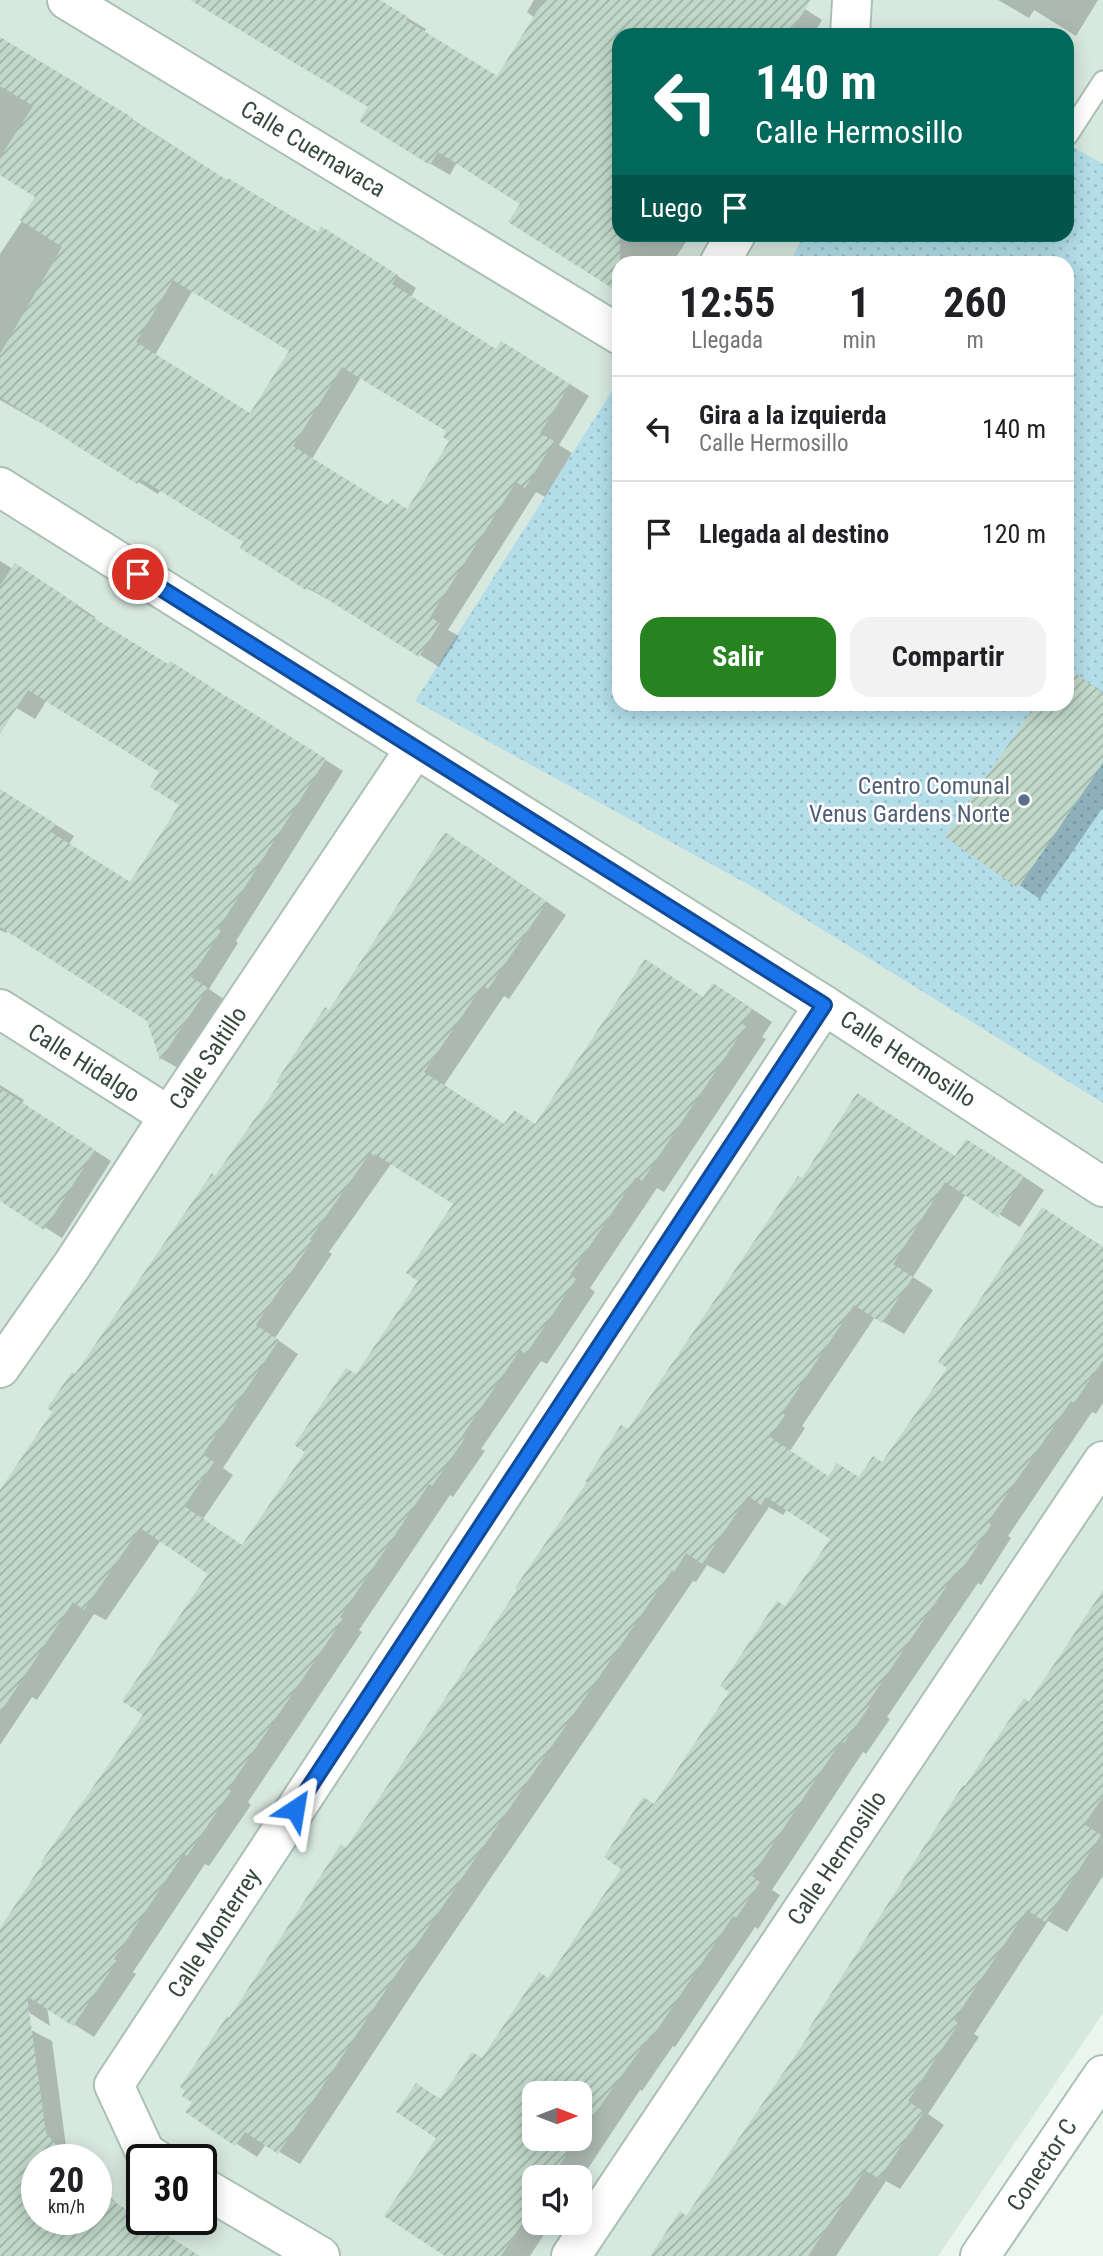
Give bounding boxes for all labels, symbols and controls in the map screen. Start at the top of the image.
text: 140 m [755,54,877,111]
icon: left [640,56,731,147]
street label: Calle Cuernavaca [236,95,390,203]
text: Calle Hermosillo [755,113,963,151]
icon: arrive [716,189,754,227]
text: Luego [640,193,702,223]
text: 12:55 [679,278,775,327]
text: 1 [849,278,870,327]
text: 260 [943,278,1007,327]
text: Llegada [691,327,763,354]
text: min [842,327,876,354]
text: m [966,327,984,354]
text: Gira a la izquierda [699,400,887,430]
icon: left [640,410,678,448]
text: 140 m [982,414,1046,444]
text: Calle Hermosillo [699,430,848,457]
icon: arrive [640,515,678,553]
text: Llegada al destino [699,519,889,549]
text: 120 m [982,519,1046,549]
pin [108,544,168,604]
icon: arrive [119,555,157,593]
button: Salir [640,617,836,697]
button: Compartir [850,617,1046,697]
place label: Centro Comunal Venus Gardens Norte [809,772,1010,828]
marker: Centro Comunal Venus Gardens Norte [1016,792,1032,808]
street label: Calle Saltillo [163,1001,253,1115]
street label: Calle Hermosillo [835,1005,981,1113]
street label: Calle Hidalgo [23,1018,145,1108]
position arrow [258,1772,332,1846]
street label: Calle Hermosillo [782,1786,892,1930]
street label: Calle Monterrey [162,1863,266,2003]
north arrow [522,2081,592,2151]
map controls [522,2081,592,2235]
street label: Conector C [1001,2114,1083,2216]
speed limit sign: 30 [126,2144,217,2235]
text: 20 [49,2160,84,2201]
button: sound [522,2165,592,2235]
text: km/h [48,2196,85,2217]

